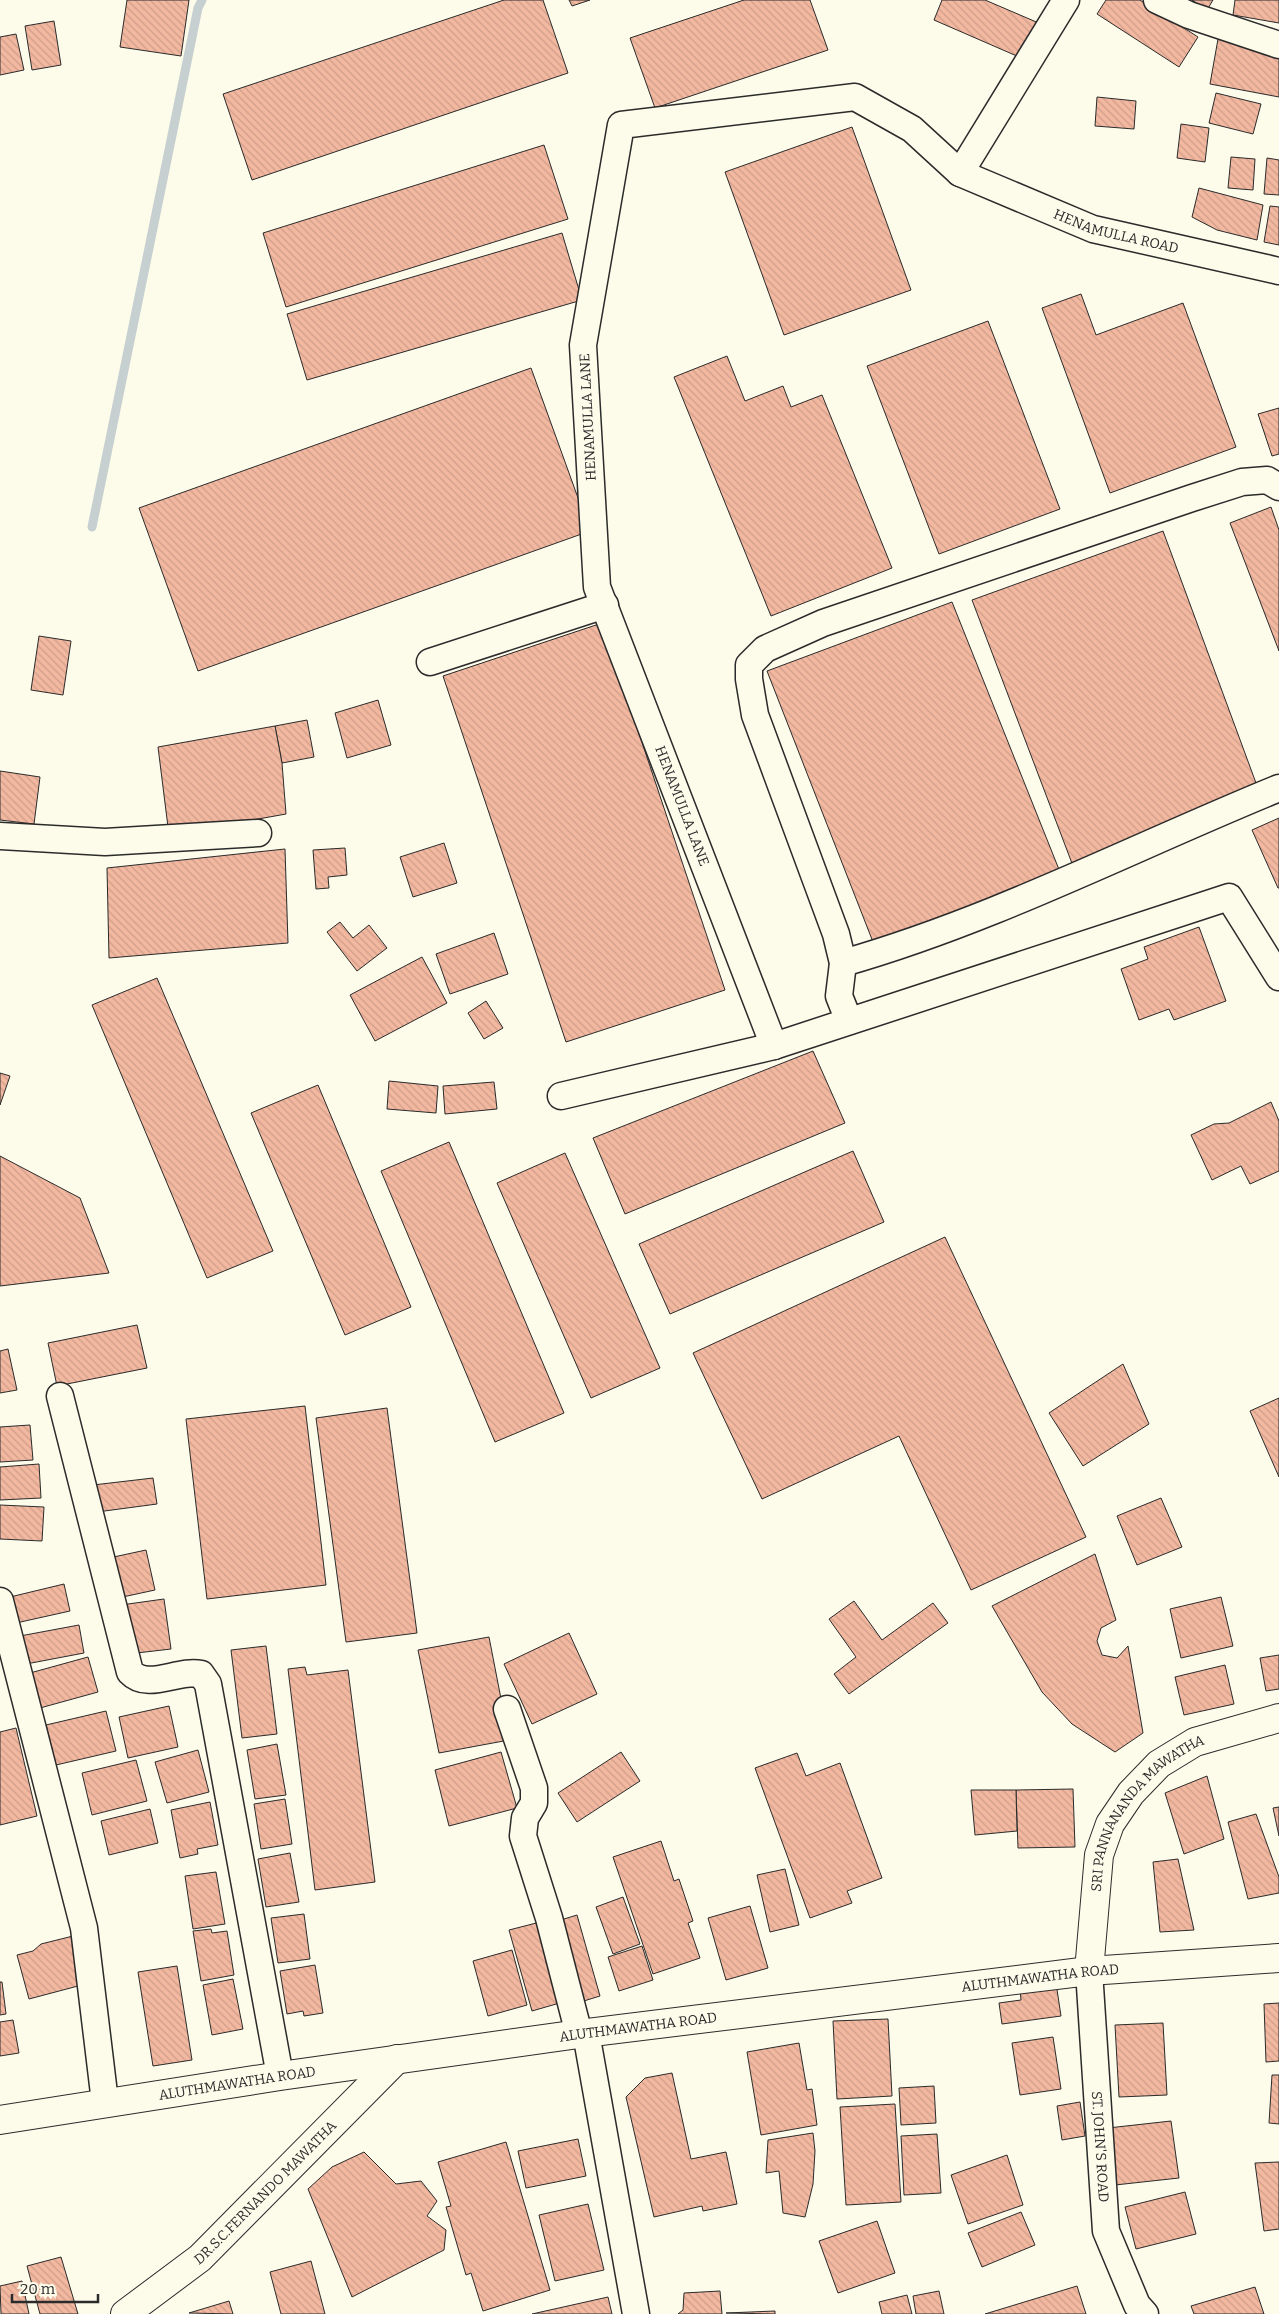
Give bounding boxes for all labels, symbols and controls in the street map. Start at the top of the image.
street label: HENAMULLA ROAD [1051,205,1180,257]
street label: HENAMULLA LANE [576,353,600,481]
street label: HENAMULLA LANE [651,743,713,869]
street label: SRI PANNANANDA MAWATHA [1087,1731,1206,1892]
street label: ALUTHMAWATHA ROAD [960,1960,1120,1995]
street label: ALUTHMAWATHA ROAD [558,2008,718,2045]
street label: ALUTHMAWATHA ROAD [157,2063,317,2103]
street label: ST. JOHN'S ROAD [1088,2091,1113,2203]
street label: DR.S.C.FERNANDO MAWATHA [191,2117,340,2268]
scale bar [12,2272,99,2304]
text: 20 m [20,2280,56,2298]

